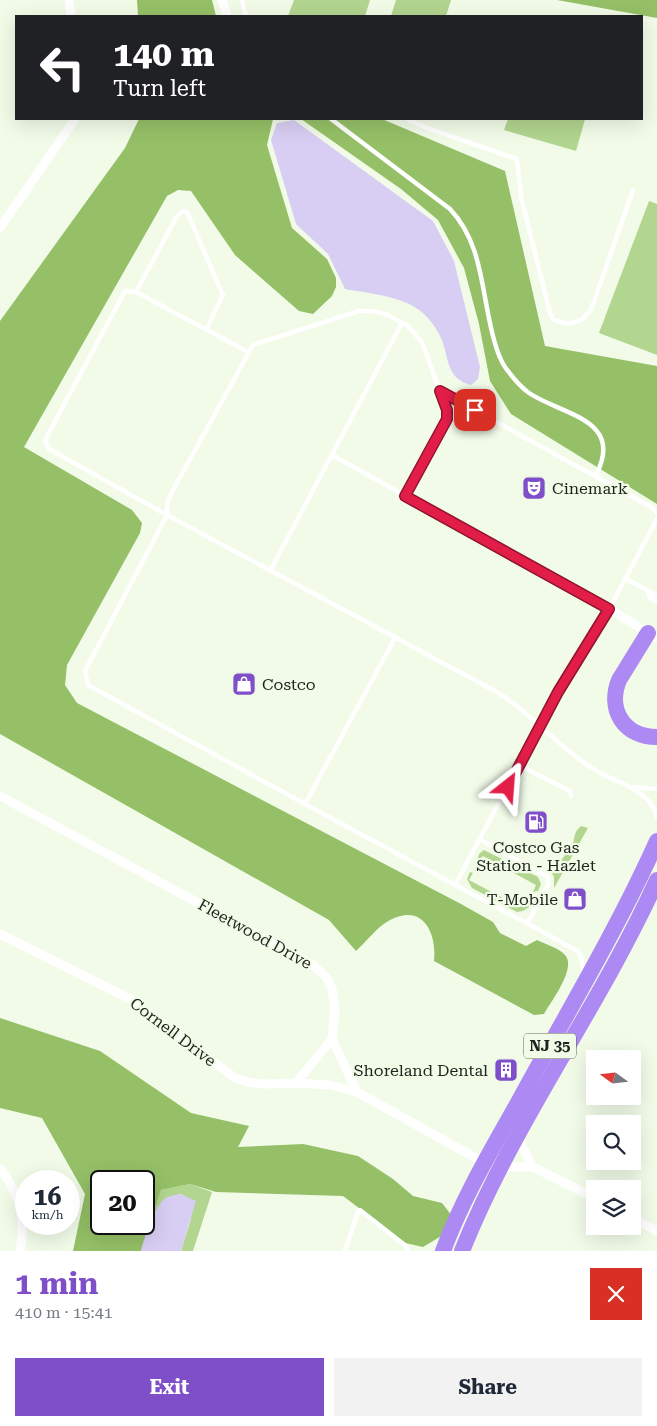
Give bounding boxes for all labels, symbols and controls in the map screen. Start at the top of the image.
text: 140 m [113,34,214,75]
icon: left [30,35,95,100]
text: Turn left [113,76,206,101]
pin [454,389,496,431]
icon: arrive [461,396,489,424]
theatre icon: Cinemark [521,475,547,501]
place label: Cinemark [552,479,628,498]
shop icon: Costco [231,671,257,697]
place label: Costco [262,675,316,694]
position arrow [481,760,533,812]
fuel station icon: Costco Gas Station - Hazlet [523,809,549,835]
place label: Costco Gas Station - Hazlet [476,838,596,875]
shop icon: T-Mobile [562,886,588,912]
place label: T-Mobile [487,890,558,909]
street label: Fleetwood Drive [195,895,315,973]
street label: Cornell Drive [126,994,220,1071]
road number: NJ 35 [524,1034,576,1058]
north arrow [586,1050,641,1105]
map controls [586,1050,641,1235]
building icon: Shoreland Dental [493,1057,519,1083]
place label: Shoreland Dental [354,1061,488,1080]
button: search [586,1115,641,1170]
speed limit sign: 20 [90,1170,155,1235]
button: layers [586,1180,641,1235]
text: 16 [33,1182,62,1211]
text: km/h [31,1208,64,1222]
text: 1 min [15,1266,98,1301]
button: close [590,1268,642,1320]
text: 410 m · 15:41 [15,1303,113,1322]
button: Exit [15,1358,324,1416]
button: Share [334,1358,642,1416]

